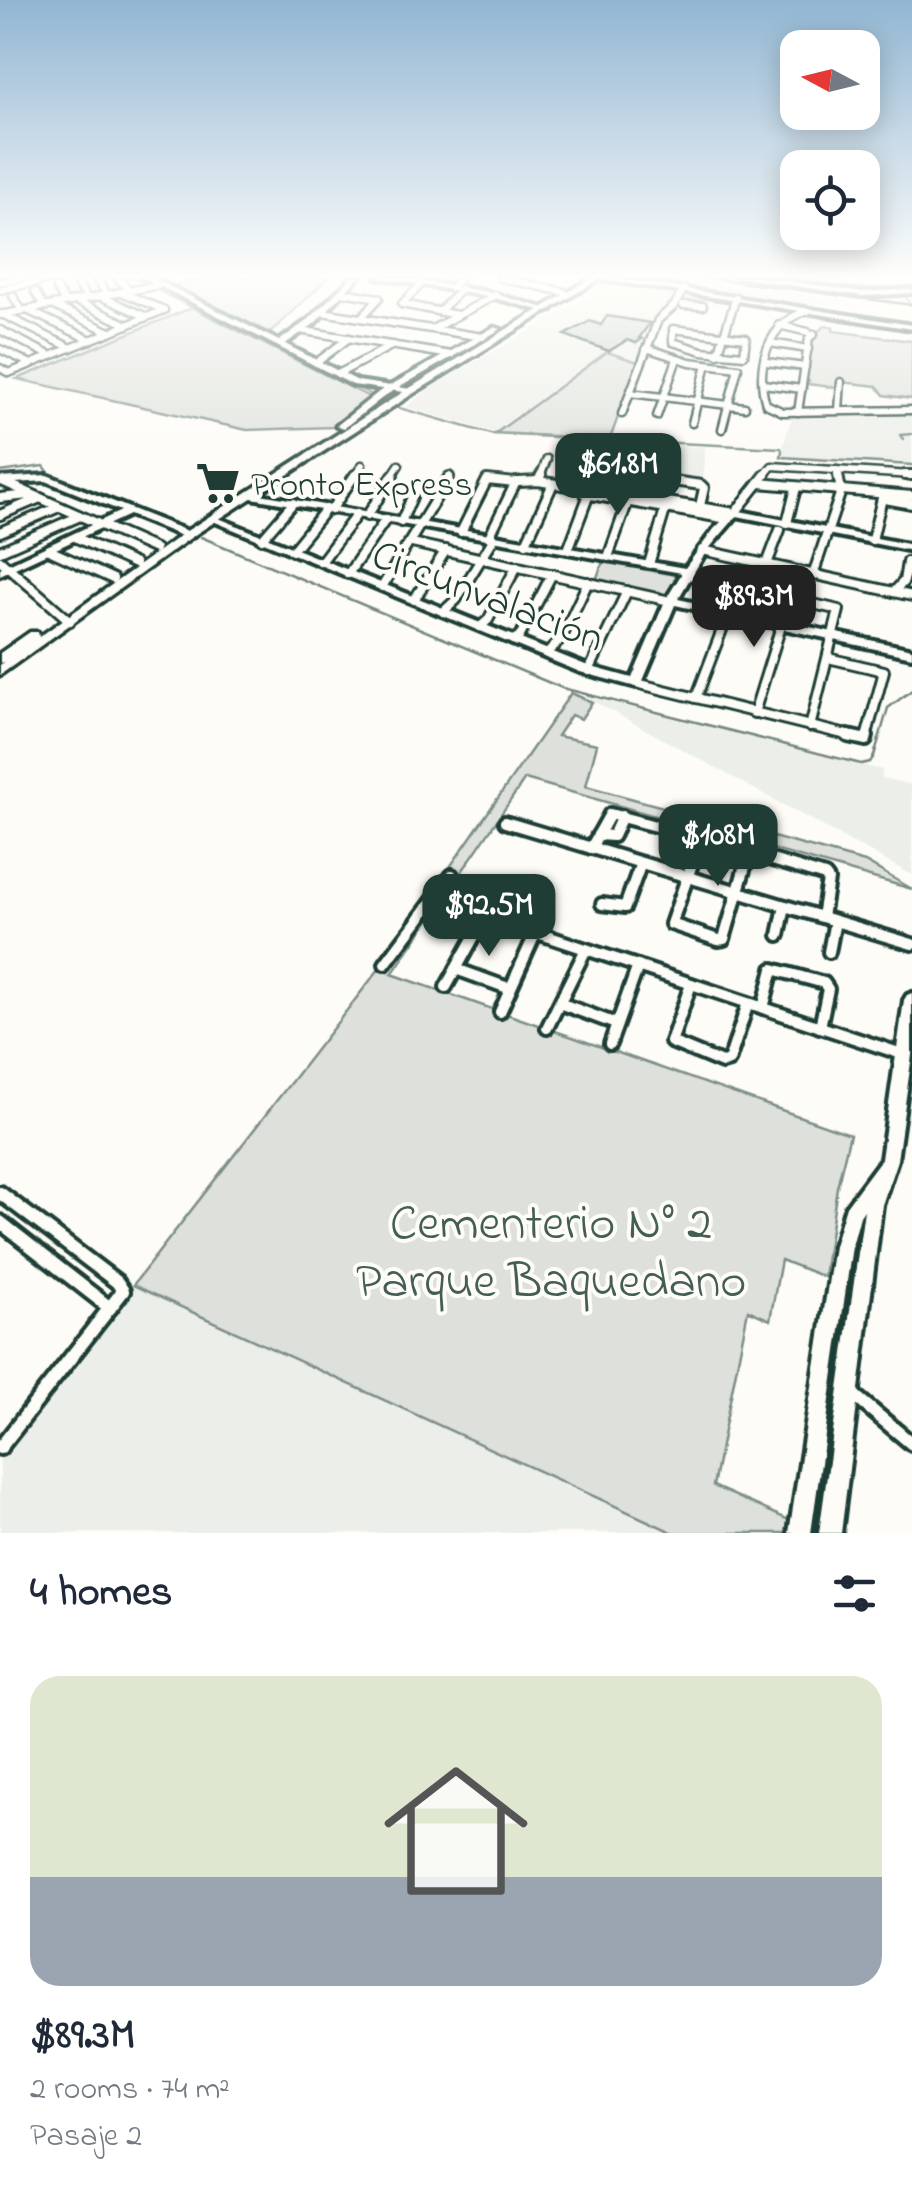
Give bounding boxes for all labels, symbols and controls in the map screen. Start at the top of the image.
north arrow [780,30,880,130]
map controls [780,30,880,250]
button: locate [780,150,880,250]
pin: $61.8M [537,433,699,518]
text: $61.8M [577,442,659,489]
supermarket icon: Pronto Express [194,459,242,507]
place label: Pronto Express [251,461,472,512]
street label: Circunvalación [362,526,612,670]
pin: $89.3M [673,565,835,650]
text: $89.3M [714,574,794,621]
pin: $108M [648,804,788,889]
text: $108M [681,813,755,860]
pin: $92.5M [408,874,570,959]
text: $92.5M [444,883,534,930]
park label: Cementerio N° 2 Parque Baquedano [356,1189,746,1320]
text: 4 homes [30,1563,172,1624]
icon: filters [827,1566,882,1621]
icon: home [366,1741,546,1921]
text: $89.3M [30,2006,135,2067]
text: 2 rooms · 74 m² [30,2067,230,2114]
text: Pasaje 2 [30,2114,142,2161]

